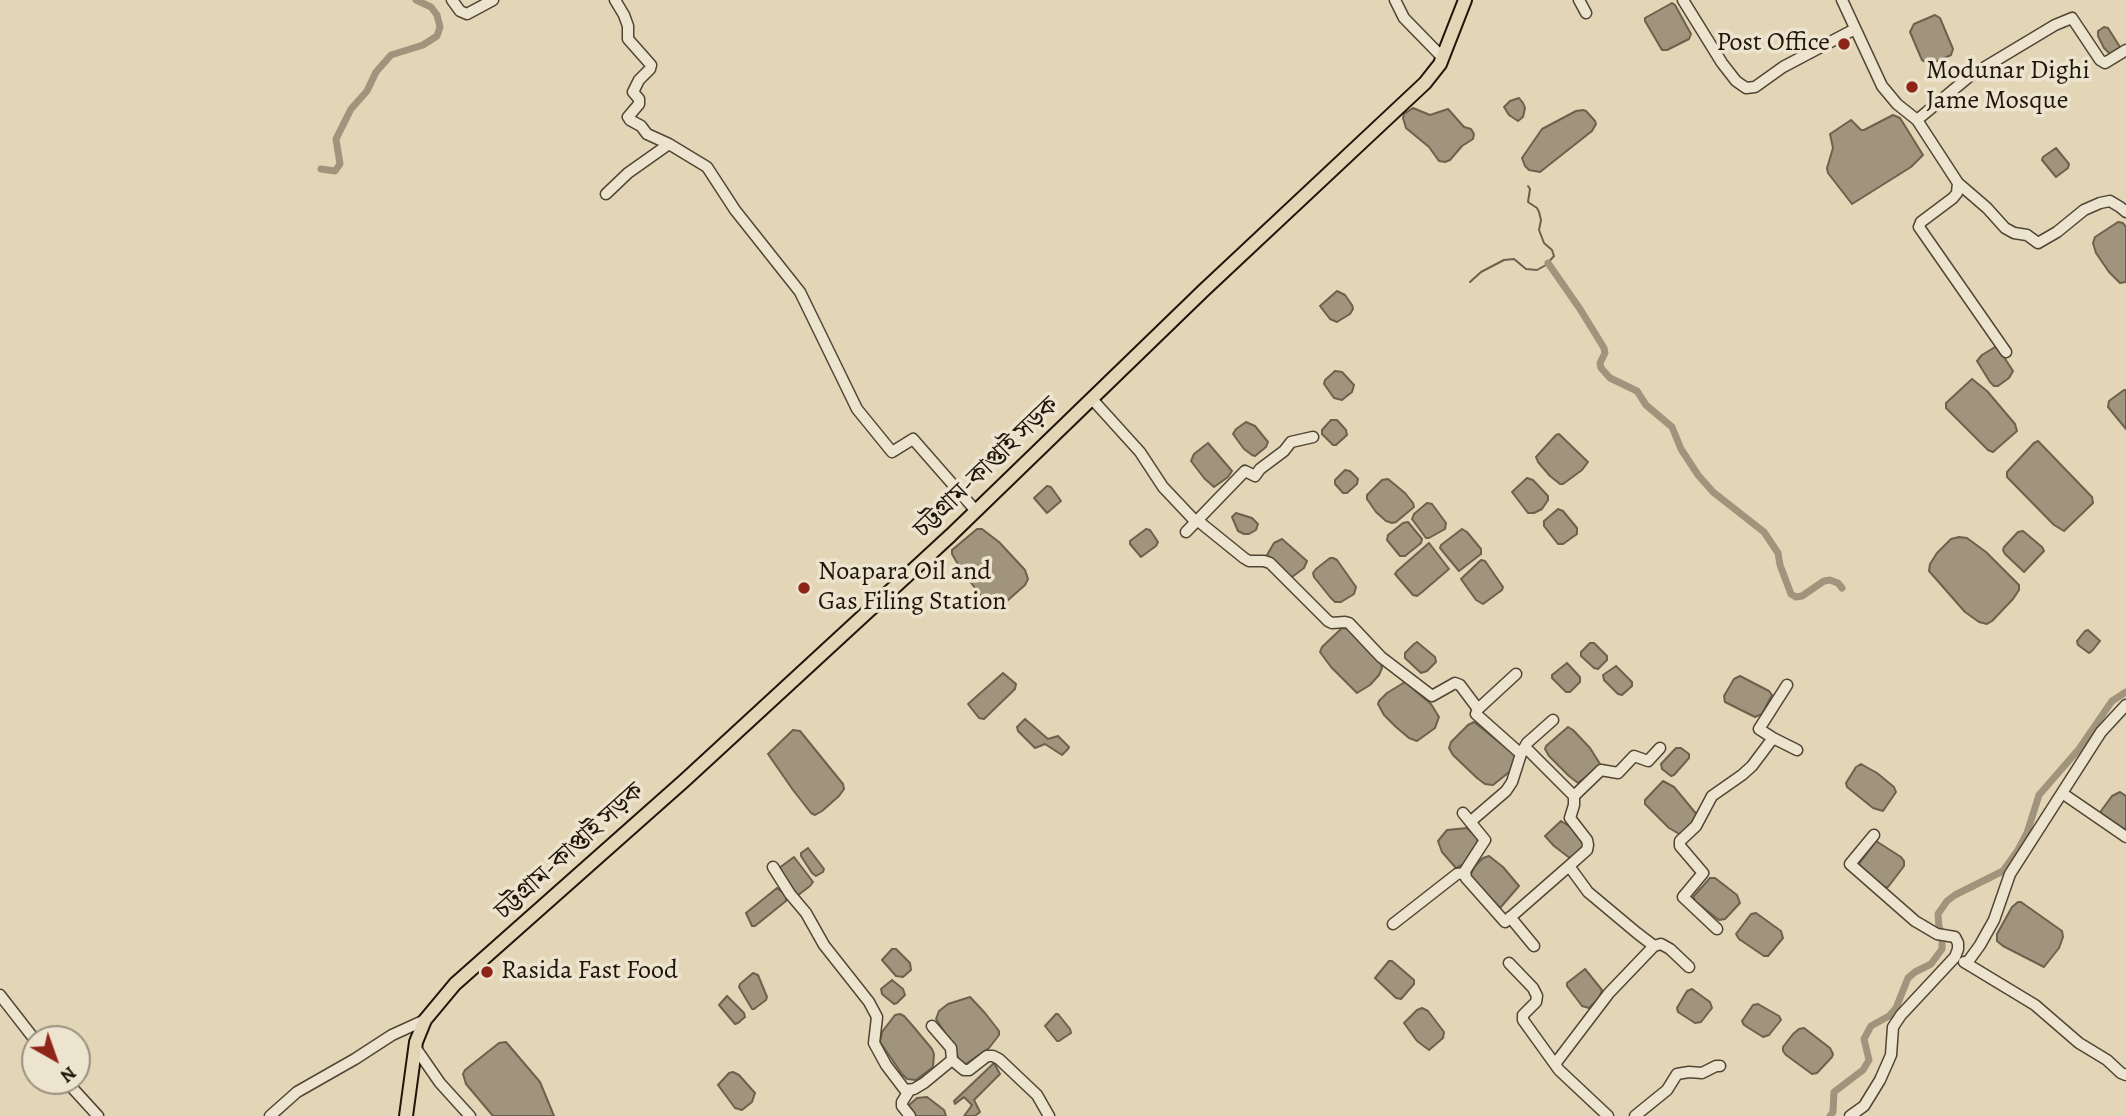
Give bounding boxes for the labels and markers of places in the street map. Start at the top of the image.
place label: Post Office [1716,28,1830,60]
marker: Post Office [1836,36,1852,52]
place label: Modunar Dighi Jame Mosque [1926,56,2090,118]
marker: Modunar Dighi Jame Mosque [1904,79,1920,95]
place label: Noapara Oil and Gas Filing Station [818,557,1007,618]
marker: Noapara Oil and Gas Filing Station [796,580,812,596]
place label: Rasida Fast Food [501,956,678,988]
marker: Rasida Fast Food [479,964,495,980]

